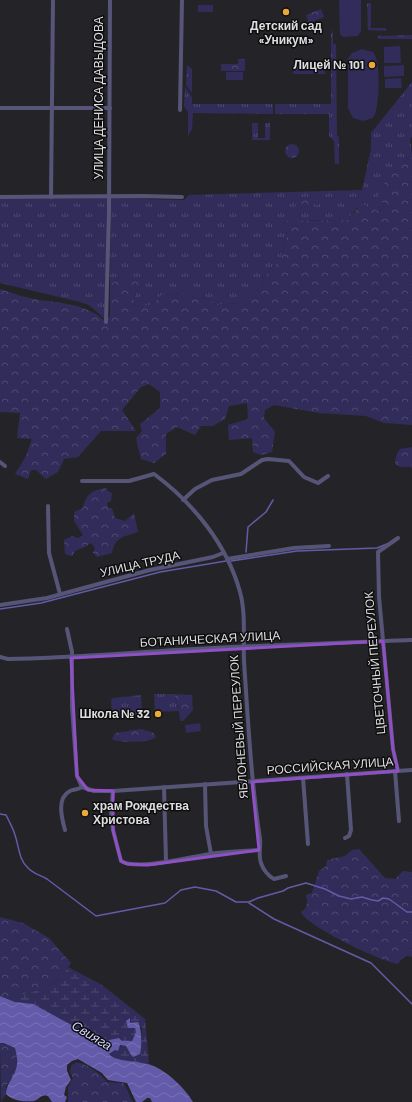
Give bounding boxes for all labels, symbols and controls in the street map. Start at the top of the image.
marker: Детский сад «Уникум» [281,7,291,17]
street label: УЛИЦА ДЕНИСА ДАВЫДОВА [91,16,106,180]
place label: Детский сад «Уникум» [250,18,322,47]
place label: Лицей № 101 [293,57,364,72]
marker: Лицей № 101 [367,60,377,70]
street label: УЛИЦА ТРУДА [99,547,181,580]
street label: ЦВЕТОЧНЫЙ ПЕРЕУЛОК [361,591,388,735]
street label: БОТАНИЧЕСКАЯ УЛИЦА [139,627,281,650]
street label: ЯБЛОНЕВЫЙ ПЕРЕУЛОК [226,655,250,799]
place label: Школа № 32 [79,706,150,720]
marker: Школа № 32 [153,709,163,719]
street label: РОССИЙСКАЯ УЛИЦА [266,754,394,777]
place label: храм Рождества Христова [93,798,189,827]
marker: храм Рождества Христова [80,808,90,818]
water label: Свияга [69,1017,115,1053]

